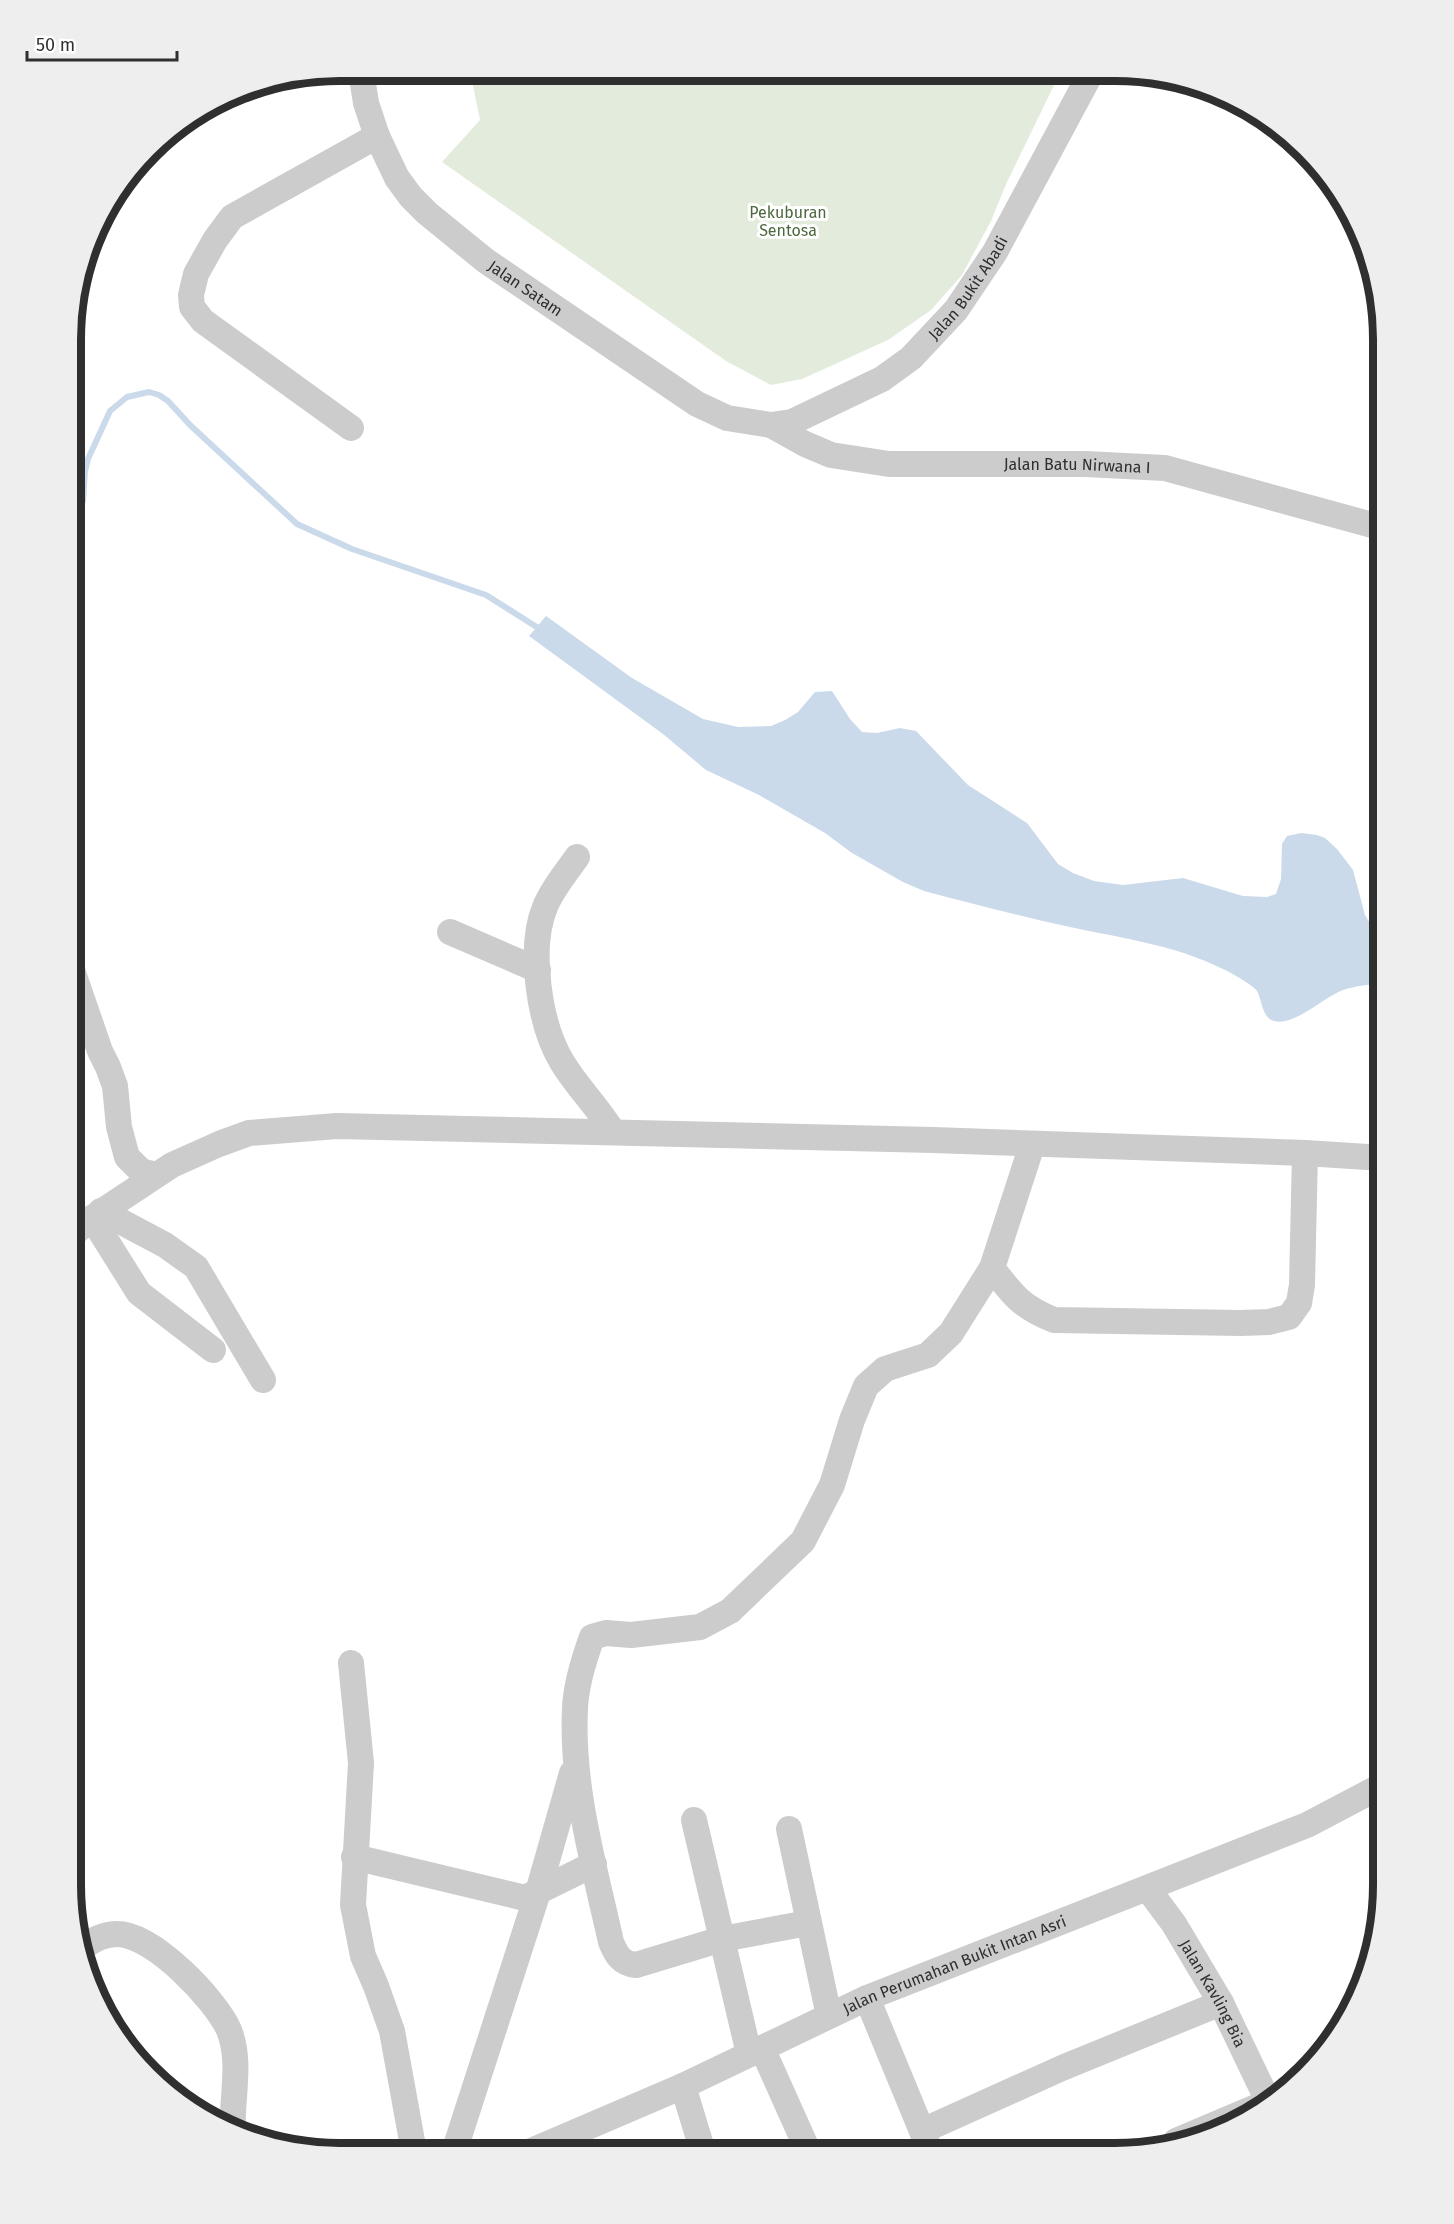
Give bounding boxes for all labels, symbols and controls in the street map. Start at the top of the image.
scale bar [27,24,177,62]
text: 50 m [36,34,75,56]
park label: Pekuburan Sentosa [749,203,827,240]
street label: Jalan Bukit Abadi [924,233,1011,343]
street label: Jalan Satam [485,256,567,320]
street label: Jalan Batu Nirwana I [1004,454,1151,477]
street label: Jalan Perumahan Bukit Intan Asri [839,1911,1069,2018]
street label: Jalan Kavling Bia [1176,1936,1250,2050]

